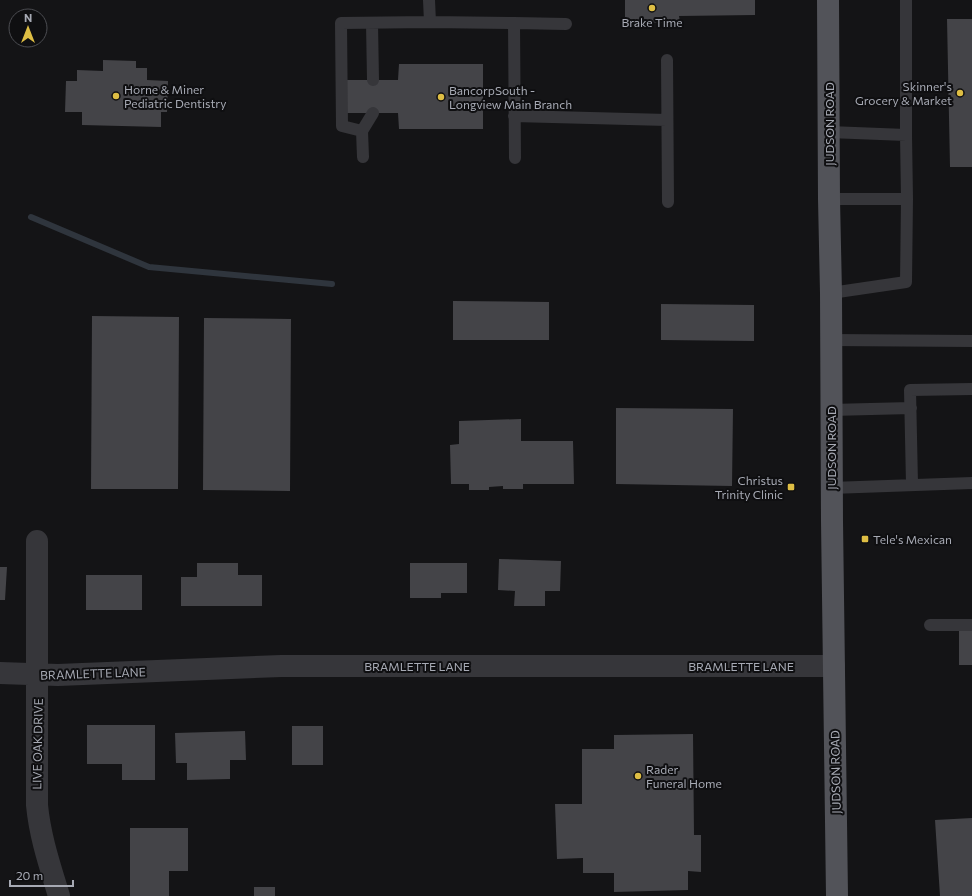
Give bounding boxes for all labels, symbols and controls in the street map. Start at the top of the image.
marker: Brake Time [647,3,657,13]
north arrow [8,8,48,48]
text: N [24,11,32,24]
place label: Brake Time [621,15,683,29]
place label: Skinner's Grocery & Market [855,79,952,107]
place label: Horne & Miner Pediatric Dentistry [124,82,226,110]
street label: JUDSON ROAD [822,82,837,166]
place label: BancorpSouth - Longview Main Branch [449,83,572,111]
marker: Skinner's Grocery & Market [955,88,965,98]
marker: Horne & Miner Pediatric Dentistry [111,91,121,101]
marker: BancorpSouth - Longview Main Branch [436,92,446,102]
street label: JUDSON ROAD [824,406,839,490]
place label: Christus Trinity Clinic [715,473,783,501]
marker: Christus Trinity Clinic [786,482,796,492]
place label: Tele's Mexican [873,532,952,546]
marker: Tele's Mexican [860,534,870,544]
street label: BRAMLETTE LANE [364,659,470,673]
street label: BRAMLETTE LANE [688,659,794,673]
street label: BRAMLETTE LANE [40,664,146,682]
street label: LIVE OAK DRIVE [29,698,45,790]
street label: JUDSON ROAD [827,730,844,814]
place label: Rader Funeral Home [646,762,722,790]
marker: Rader Funeral Home [633,771,643,781]
scale bar [10,862,73,888]
text: 20 m [16,868,43,882]

